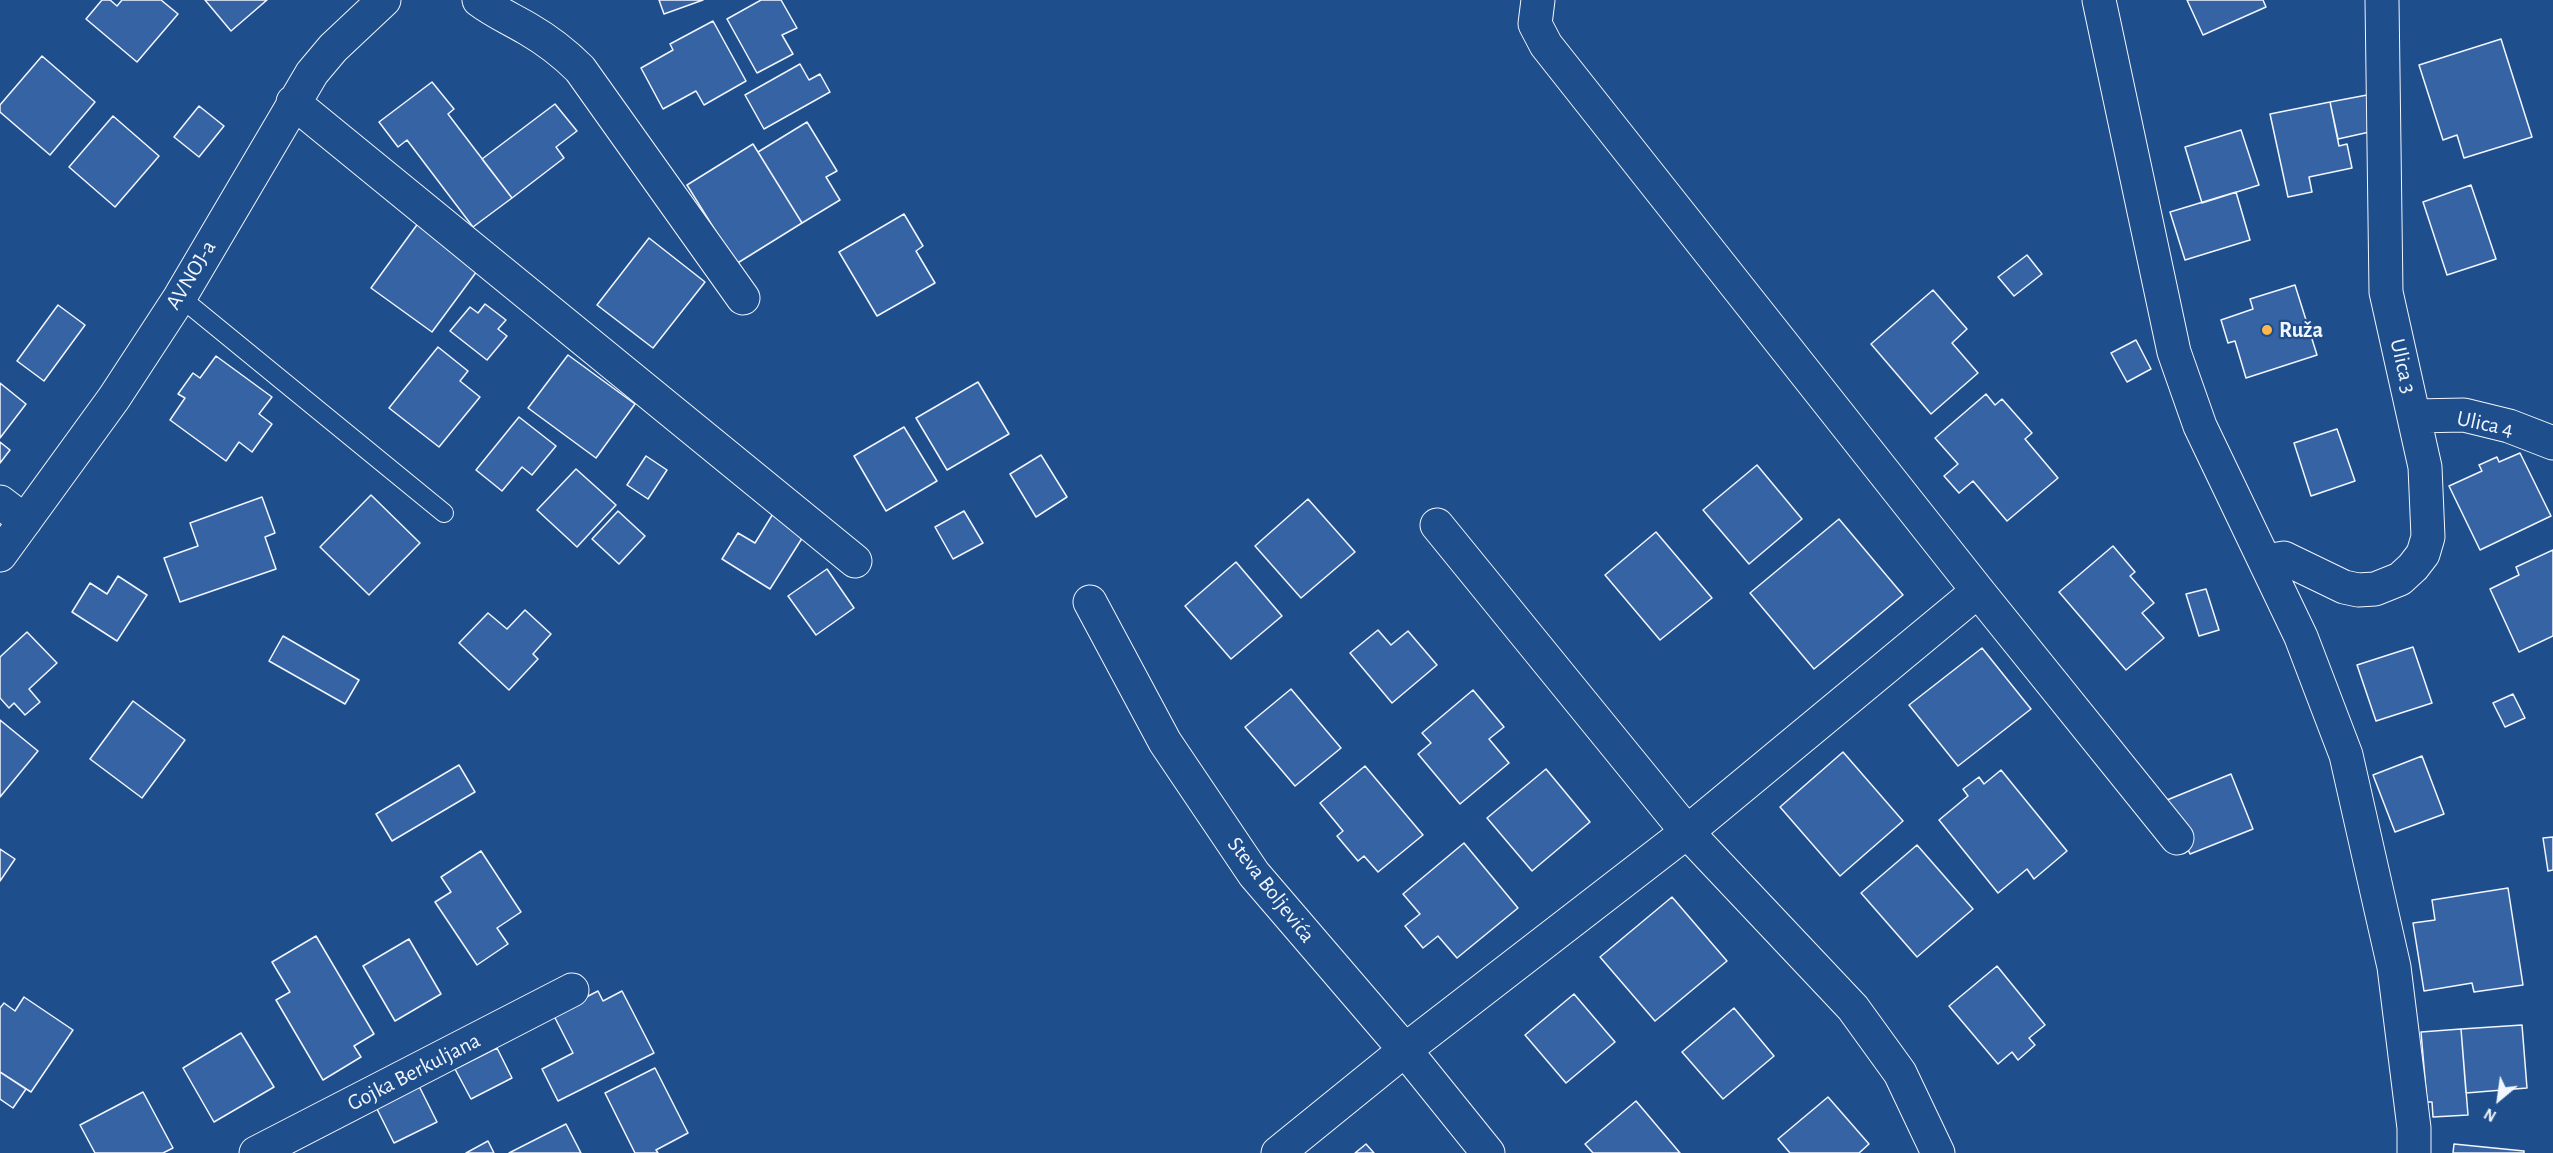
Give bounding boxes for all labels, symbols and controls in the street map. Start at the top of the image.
street label: AVNOJ-a [160,235,222,315]
place label: Ruža [2279,317,2323,343]
marker: Ruža [2260,323,2274,337]
street label: Ulica 3 [2384,336,2422,396]
street label: Ulica 4 [2454,405,2516,443]
street label: Steva Boljevića [1222,832,1320,948]
street label: Gojka Berkuljana [343,1027,485,1117]
north arrow [2469,1069,2529,1129]
text: N [2482,1105,2499,1124]

